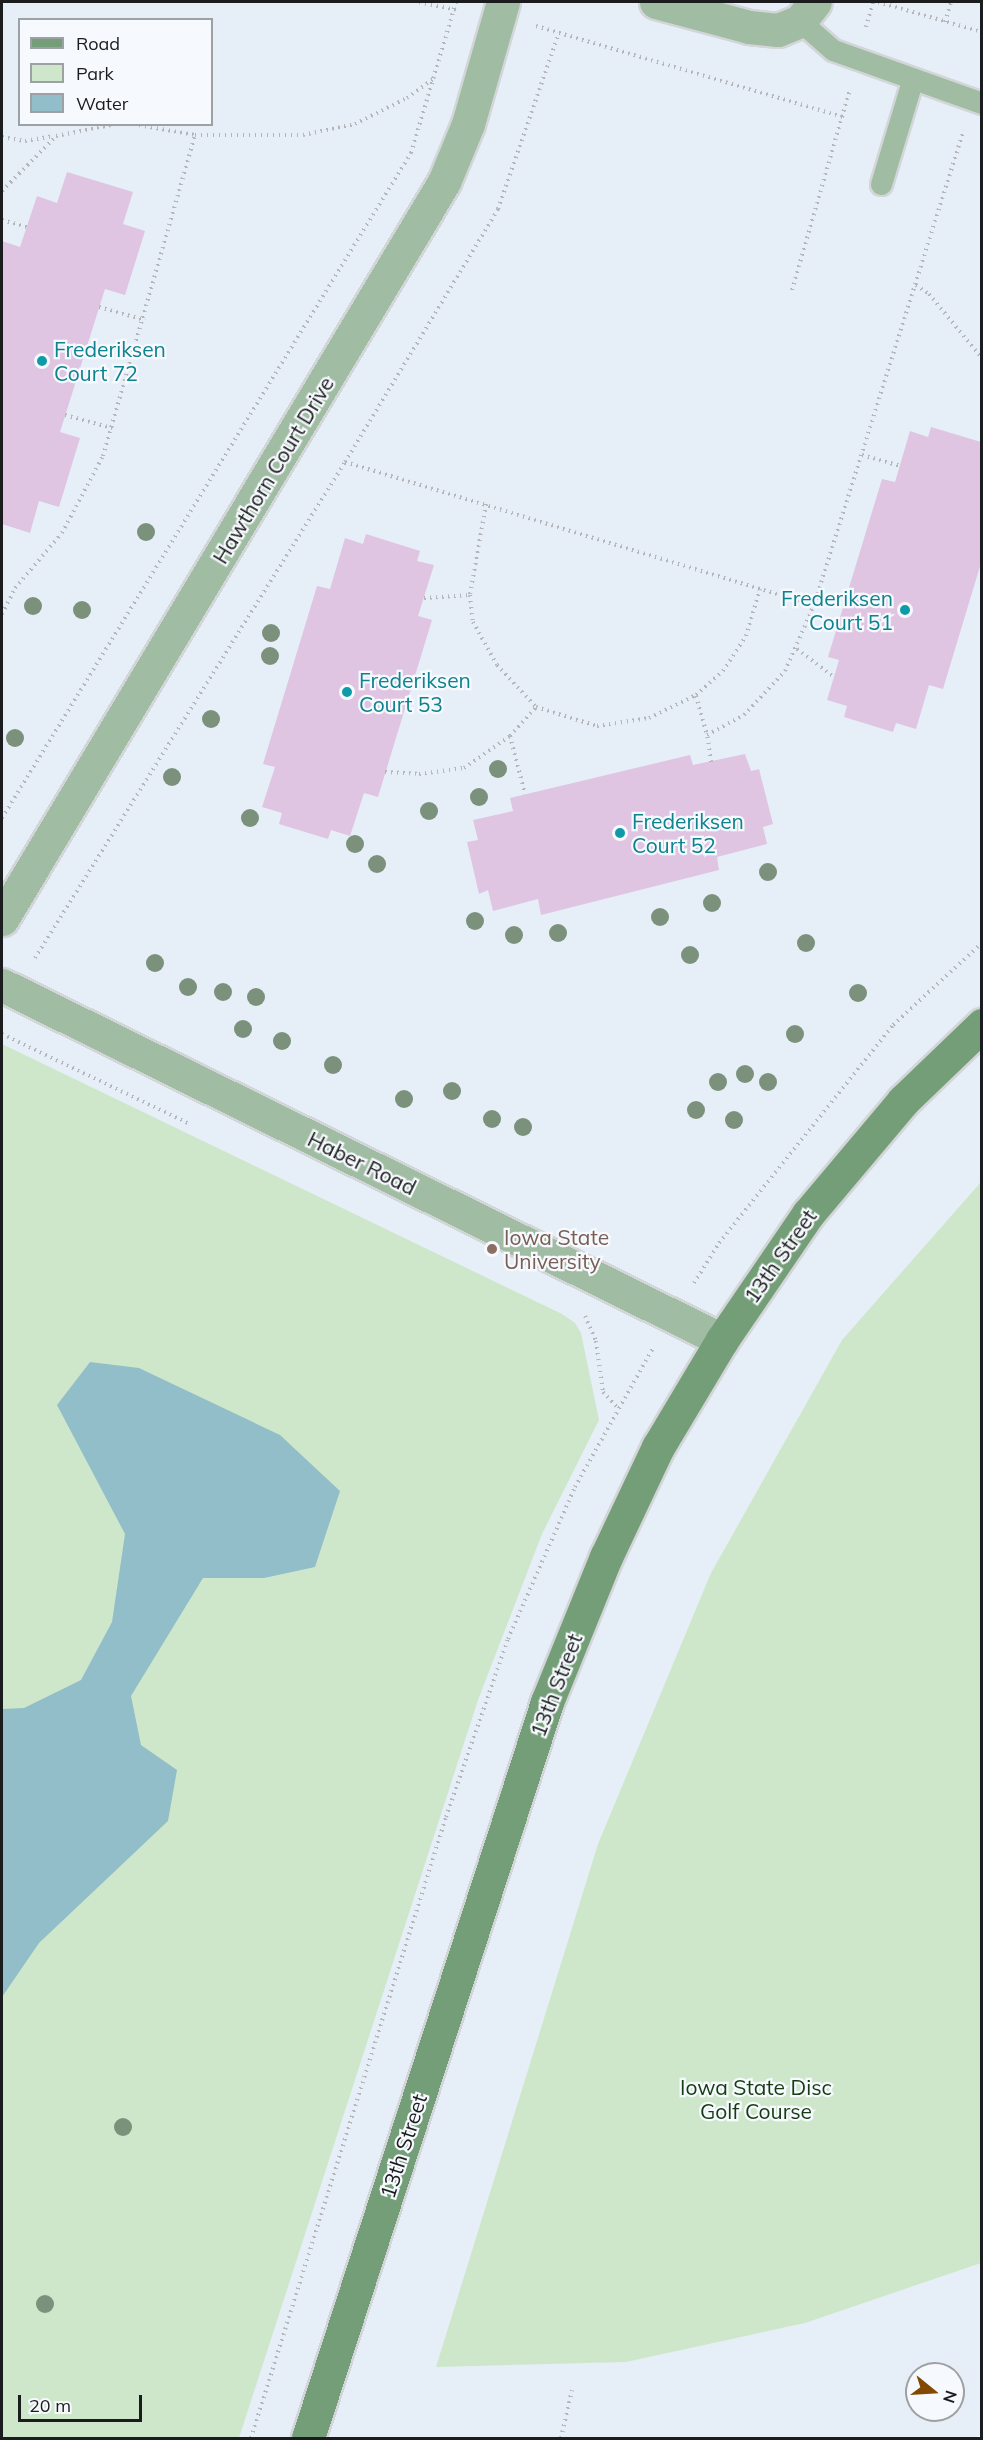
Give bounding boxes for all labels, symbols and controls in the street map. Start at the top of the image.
legend [18,18,213,126]
text: Road [76,32,120,55]
text: Park [76,62,114,85]
text: Water [76,92,128,115]
place label: Frederiksen Court 72 [54,336,166,386]
marker: Frederiksen Court 72 [35,354,49,368]
street label: Hawthorn Court Drive [207,372,339,568]
place label: Frederiksen Court 51 [781,585,893,635]
marker: Frederiksen Court 51 [898,603,912,617]
place label: Frederiksen Court 53 [359,667,471,717]
marker: Frederiksen Court 53 [340,685,354,699]
place label: Frederiksen Court 52 [632,808,744,858]
marker: Frederiksen Court 52 [613,826,627,840]
street label: Haber Road [304,1126,420,1200]
street label: 13th Street [739,1204,821,1308]
place label: Iowa State University [504,1224,609,1274]
marker: Iowa State University [485,1242,499,1256]
street label: 13th Street [525,1630,587,1740]
park label: Iowa State Disc Golf Course [680,2074,832,2124]
street label: 13th Street [374,2091,432,2201]
north arrow [905,2362,965,2422]
scale bar [21,2383,146,2421]
text: N [939,2388,962,2406]
text: 20 m [29,2394,71,2417]

